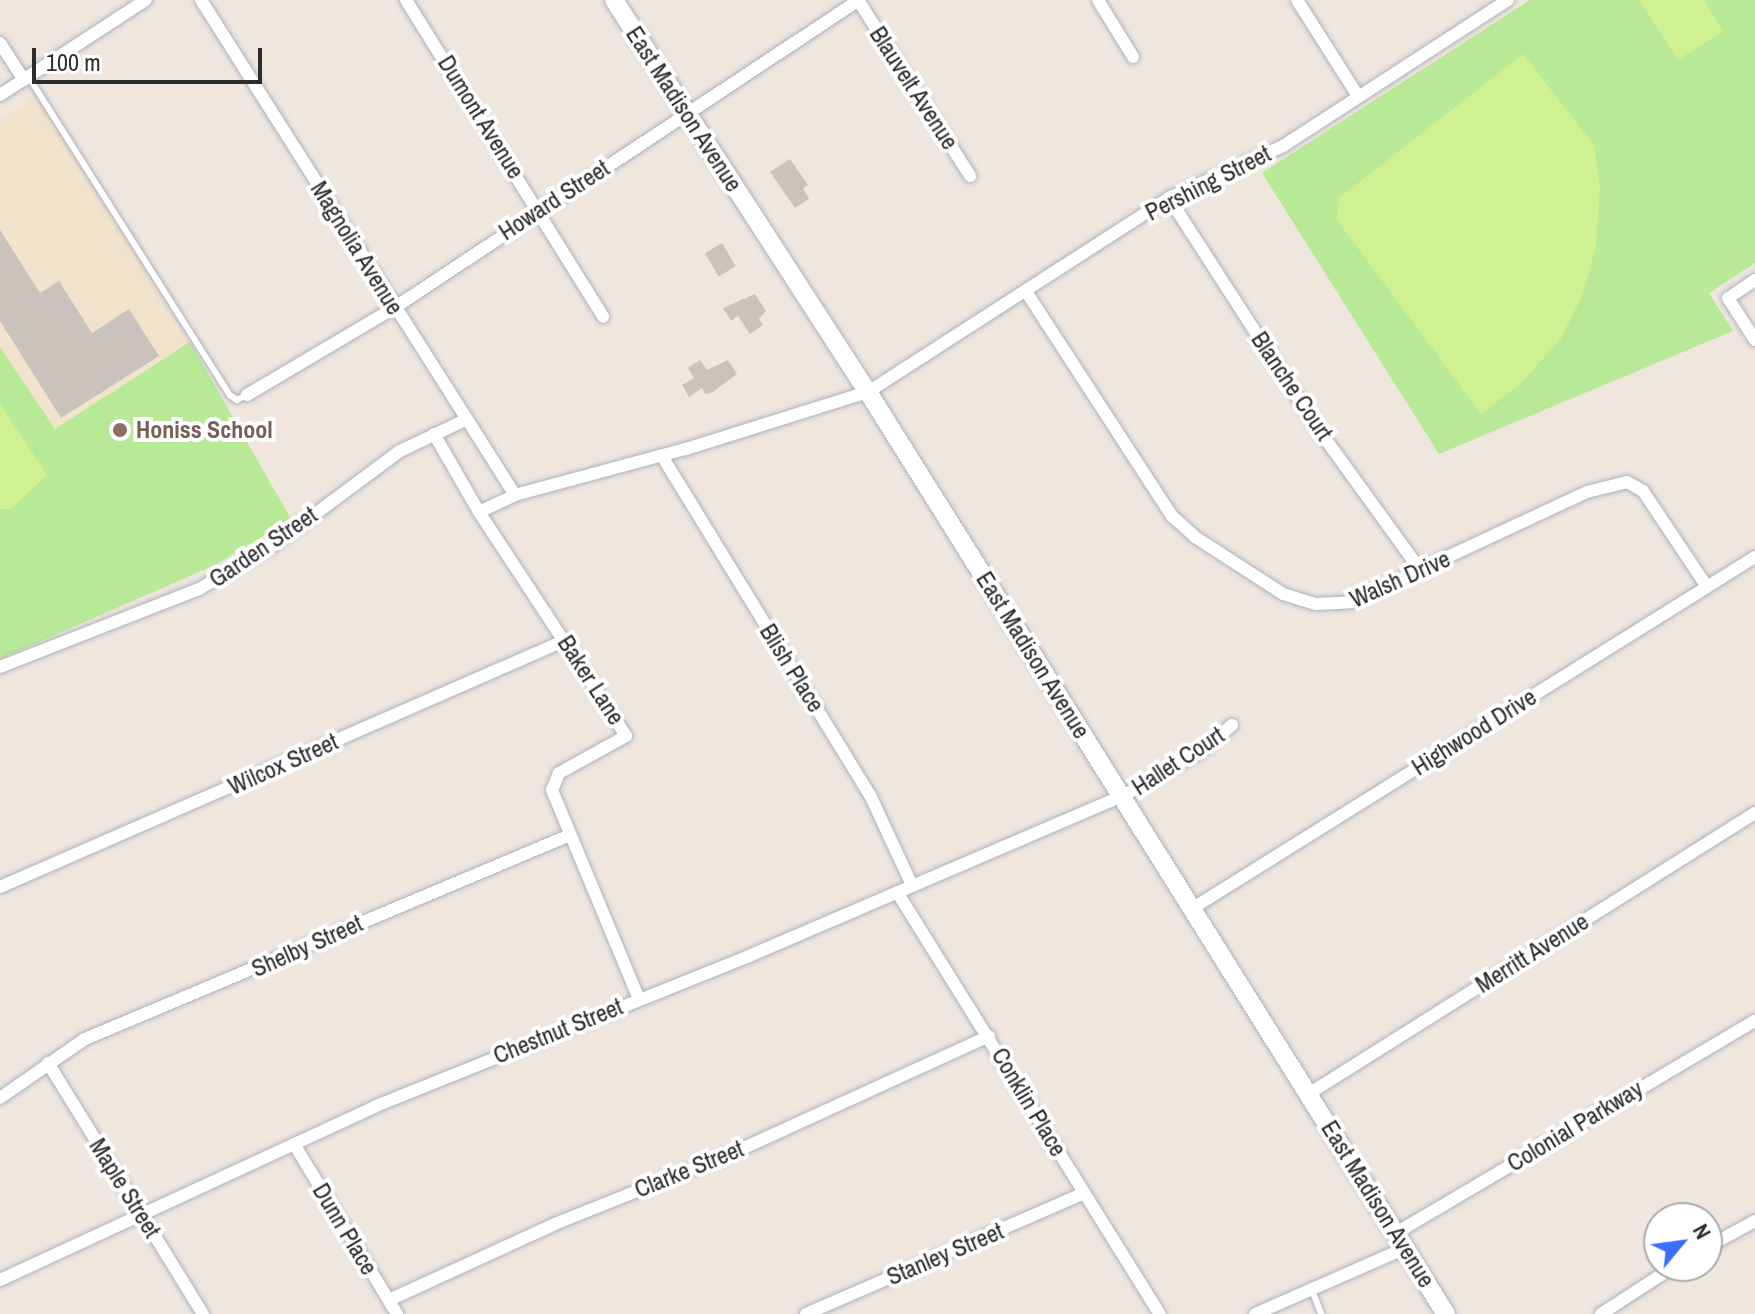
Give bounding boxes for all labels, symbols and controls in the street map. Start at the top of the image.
street label: East Madison Avenue [620,21,748,197]
street label: Blauvelt Avenue [863,21,965,155]
scale bar [36,32,266,82]
text: 100 m [46,46,101,78]
street label: Dumont Avenue [431,50,531,184]
street label: Pershing Street [1141,139,1275,227]
street label: Howard Street [493,154,615,246]
street label: Magnolia Avenue [304,176,410,320]
street label: Blanche Court [1245,326,1339,446]
place label: Honiss School [136,416,273,444]
marker: Honiss School [111,421,129,439]
street label: Garden Street [204,500,322,594]
street label: Walsh Drive [1346,544,1454,614]
street label: East Madison Avenue [970,566,1096,744]
street label: Blish Place [754,619,830,717]
street label: Baker Lane [552,630,630,730]
street label: Highwood Drive [1407,682,1541,782]
street label: Hallet Court [1127,721,1229,801]
street label: Wilcox Street [224,727,342,801]
street label: Merritt Avenue [1470,907,1594,999]
street label: Shelby Street [247,909,367,983]
street label: Chestnut Street [489,992,627,1070]
street label: Conklin Place [985,1043,1073,1161]
street label: Colonial Parkway [1502,1074,1648,1178]
street label: East Madison Avenue [1315,1115,1441,1293]
street label: Maple Street [83,1133,167,1243]
street label: Clarke Street [630,1134,748,1204]
street label: Dunn Place [306,1178,384,1280]
north arrow [1643,1202,1723,1282]
street label: Stanley Street [882,1217,1008,1291]
text: N [1686,1218,1719,1244]

